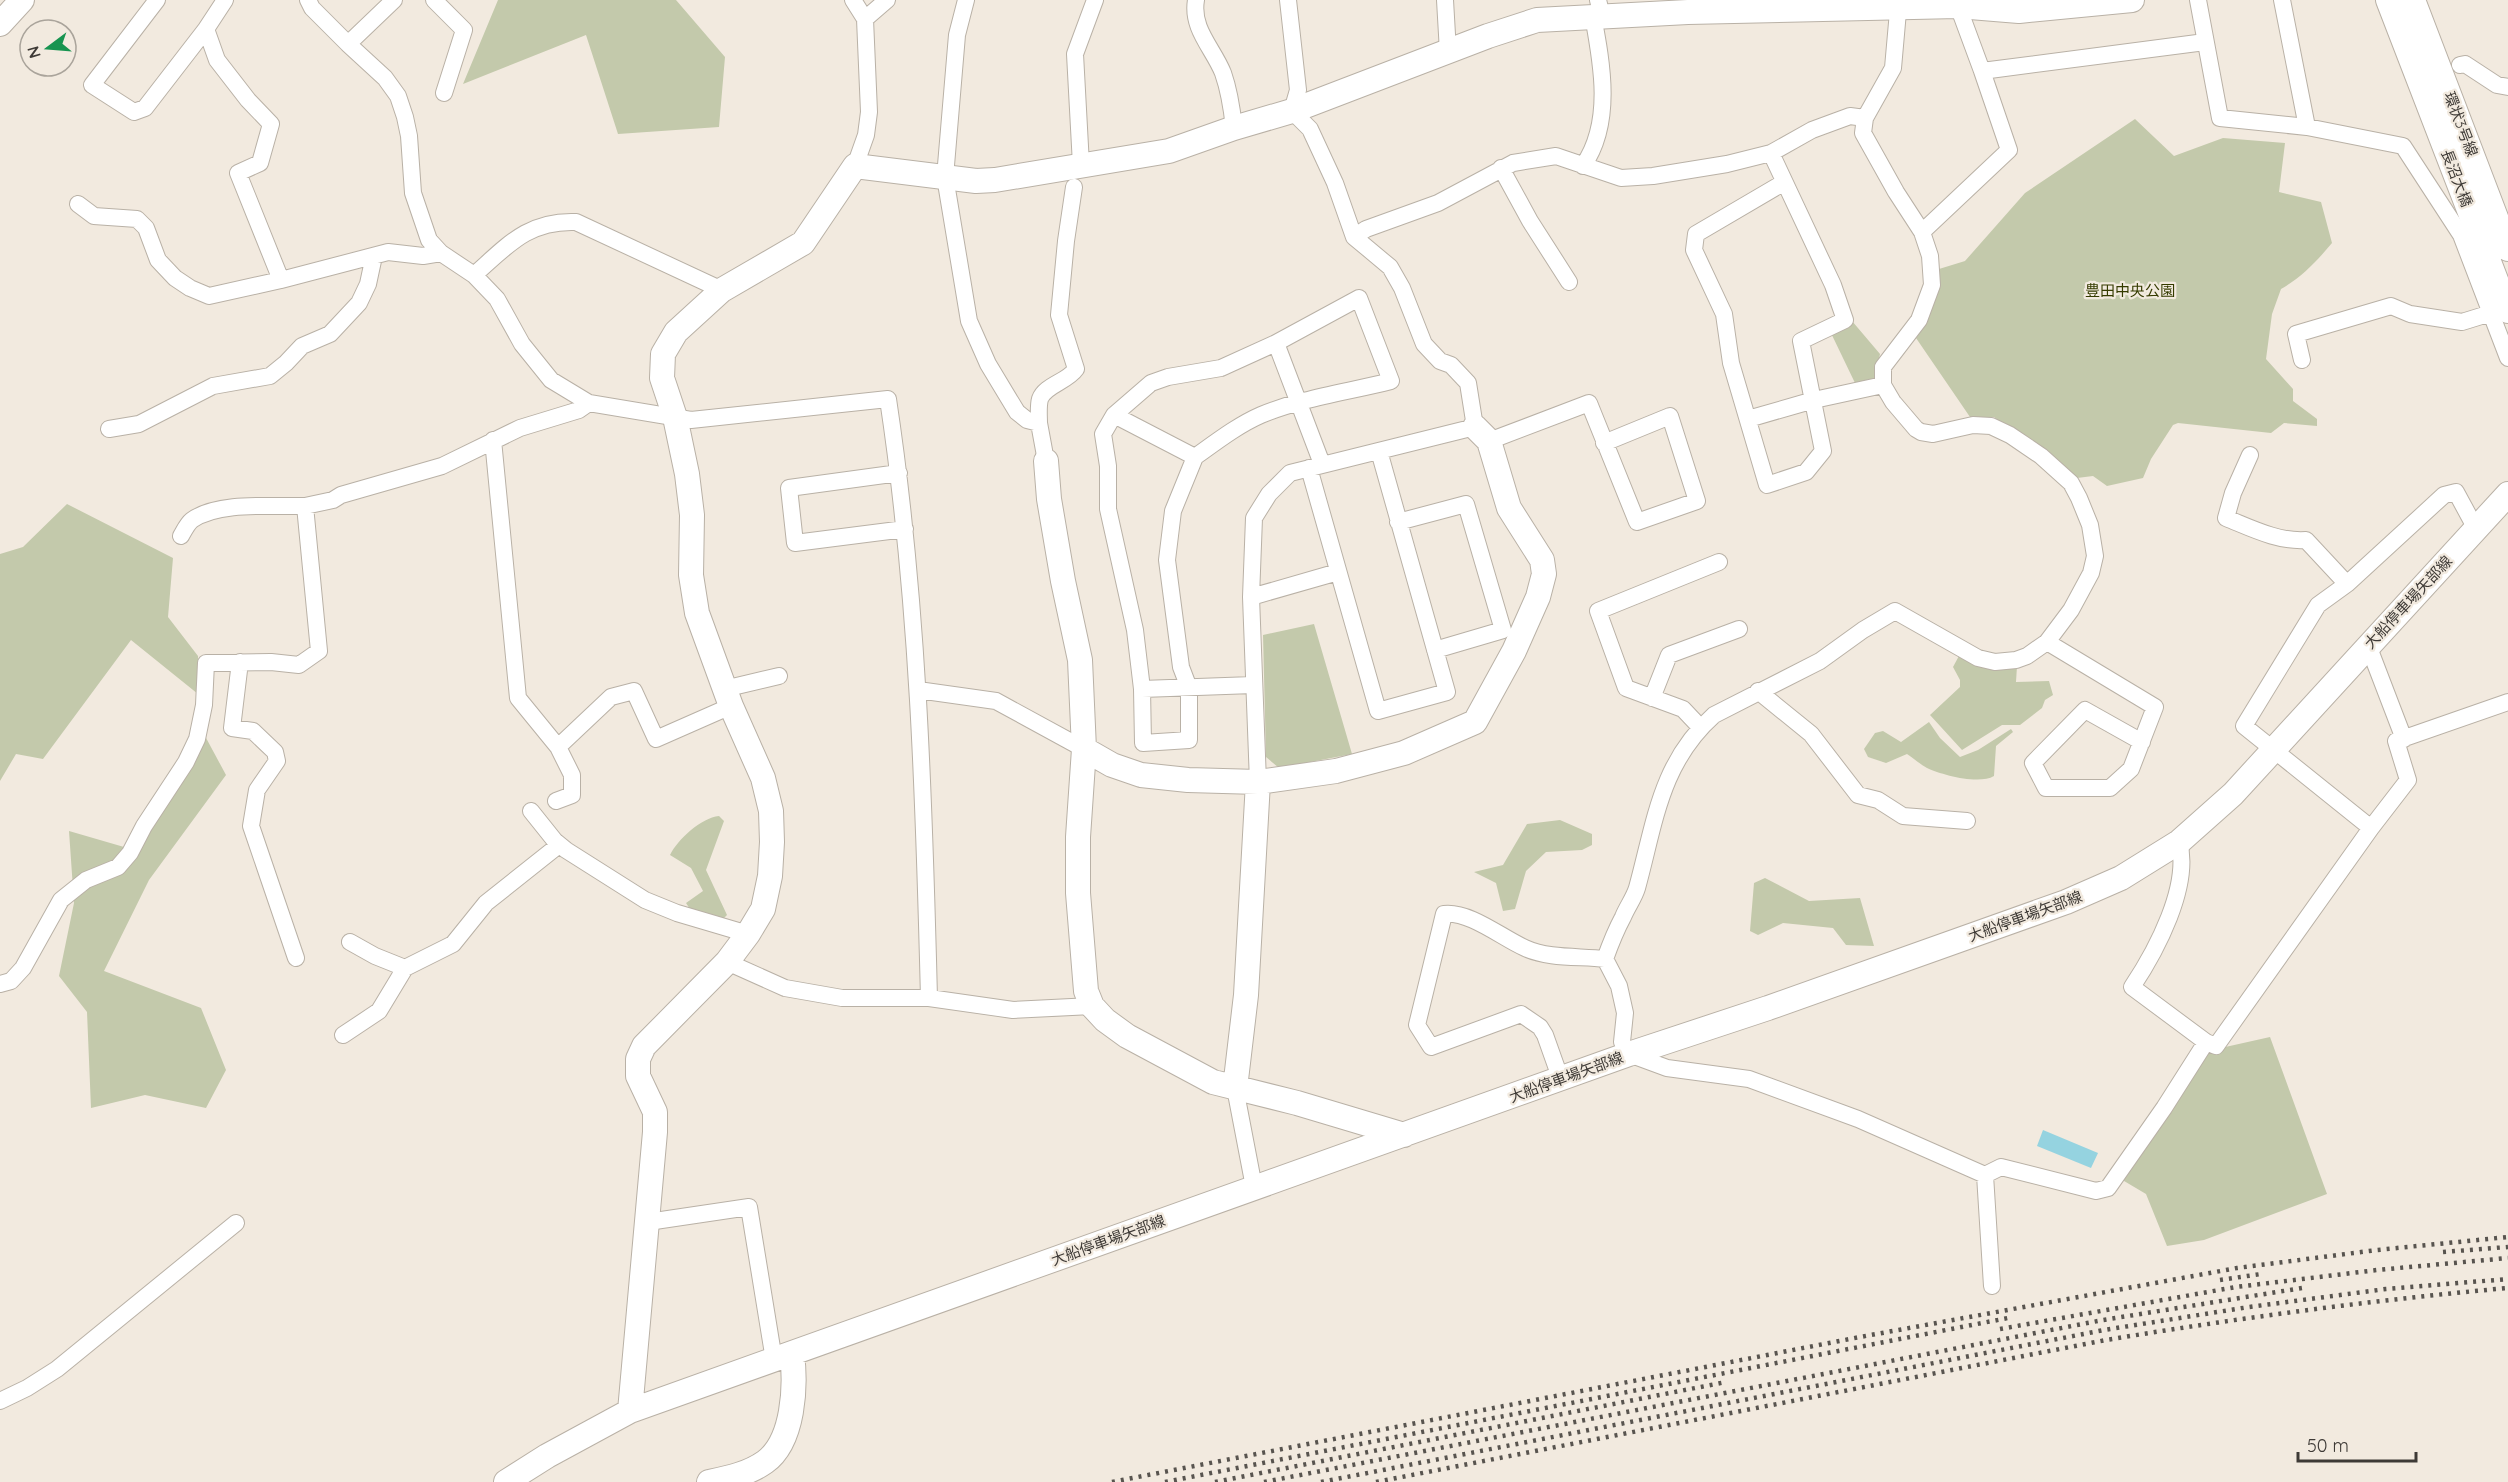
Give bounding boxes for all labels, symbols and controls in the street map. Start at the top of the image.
north arrow [18,18,78,78]
text: N [22,44,45,61]
street label: 環状3号線 [2440,89,2482,159]
street label: 長沼大橋 [2437,147,2477,209]
park label: 豊田中央公園 [2085,281,2175,300]
street label: 大船停車場矢部線 [2360,552,2456,652]
street label: 大船停車場矢部線 [1965,887,2085,945]
street label: 大船停車場矢部線 [1506,1048,1626,1106]
street label: 大船停車場矢部線 [1048,1211,1168,1269]
scale bar [2298,1425,2416,1463]
text: 50 m [2307,1434,2349,1457]

